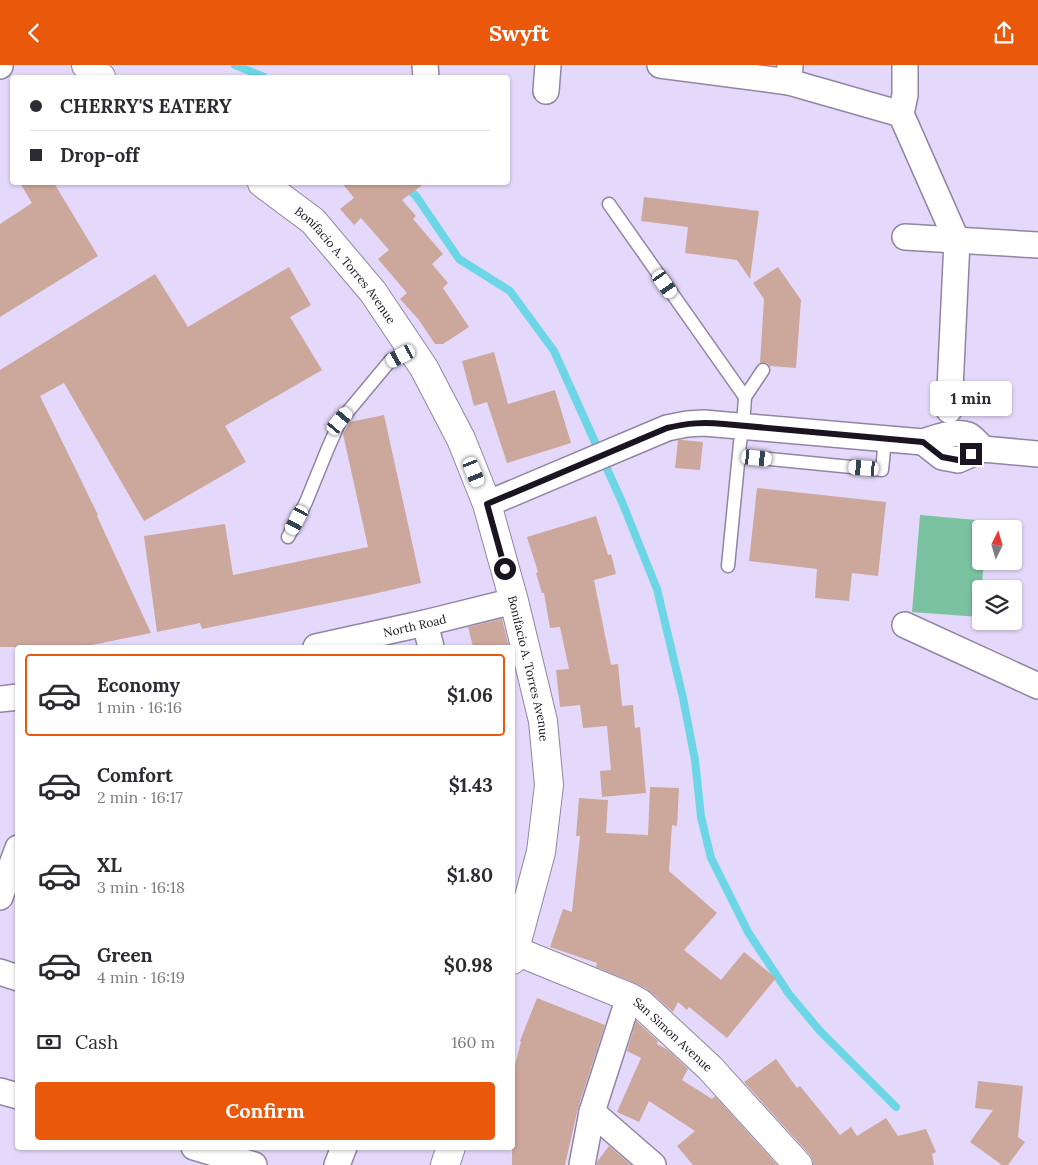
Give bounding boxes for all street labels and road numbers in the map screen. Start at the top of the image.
street label: Bonifacio A. Torres Avenue [292,203,400,327]
street label: Bonifacio A. Torres Avenue [505,594,552,743]
street label: North Road [382,611,448,640]
street label: San Simon Avenue [631,994,716,1075]

